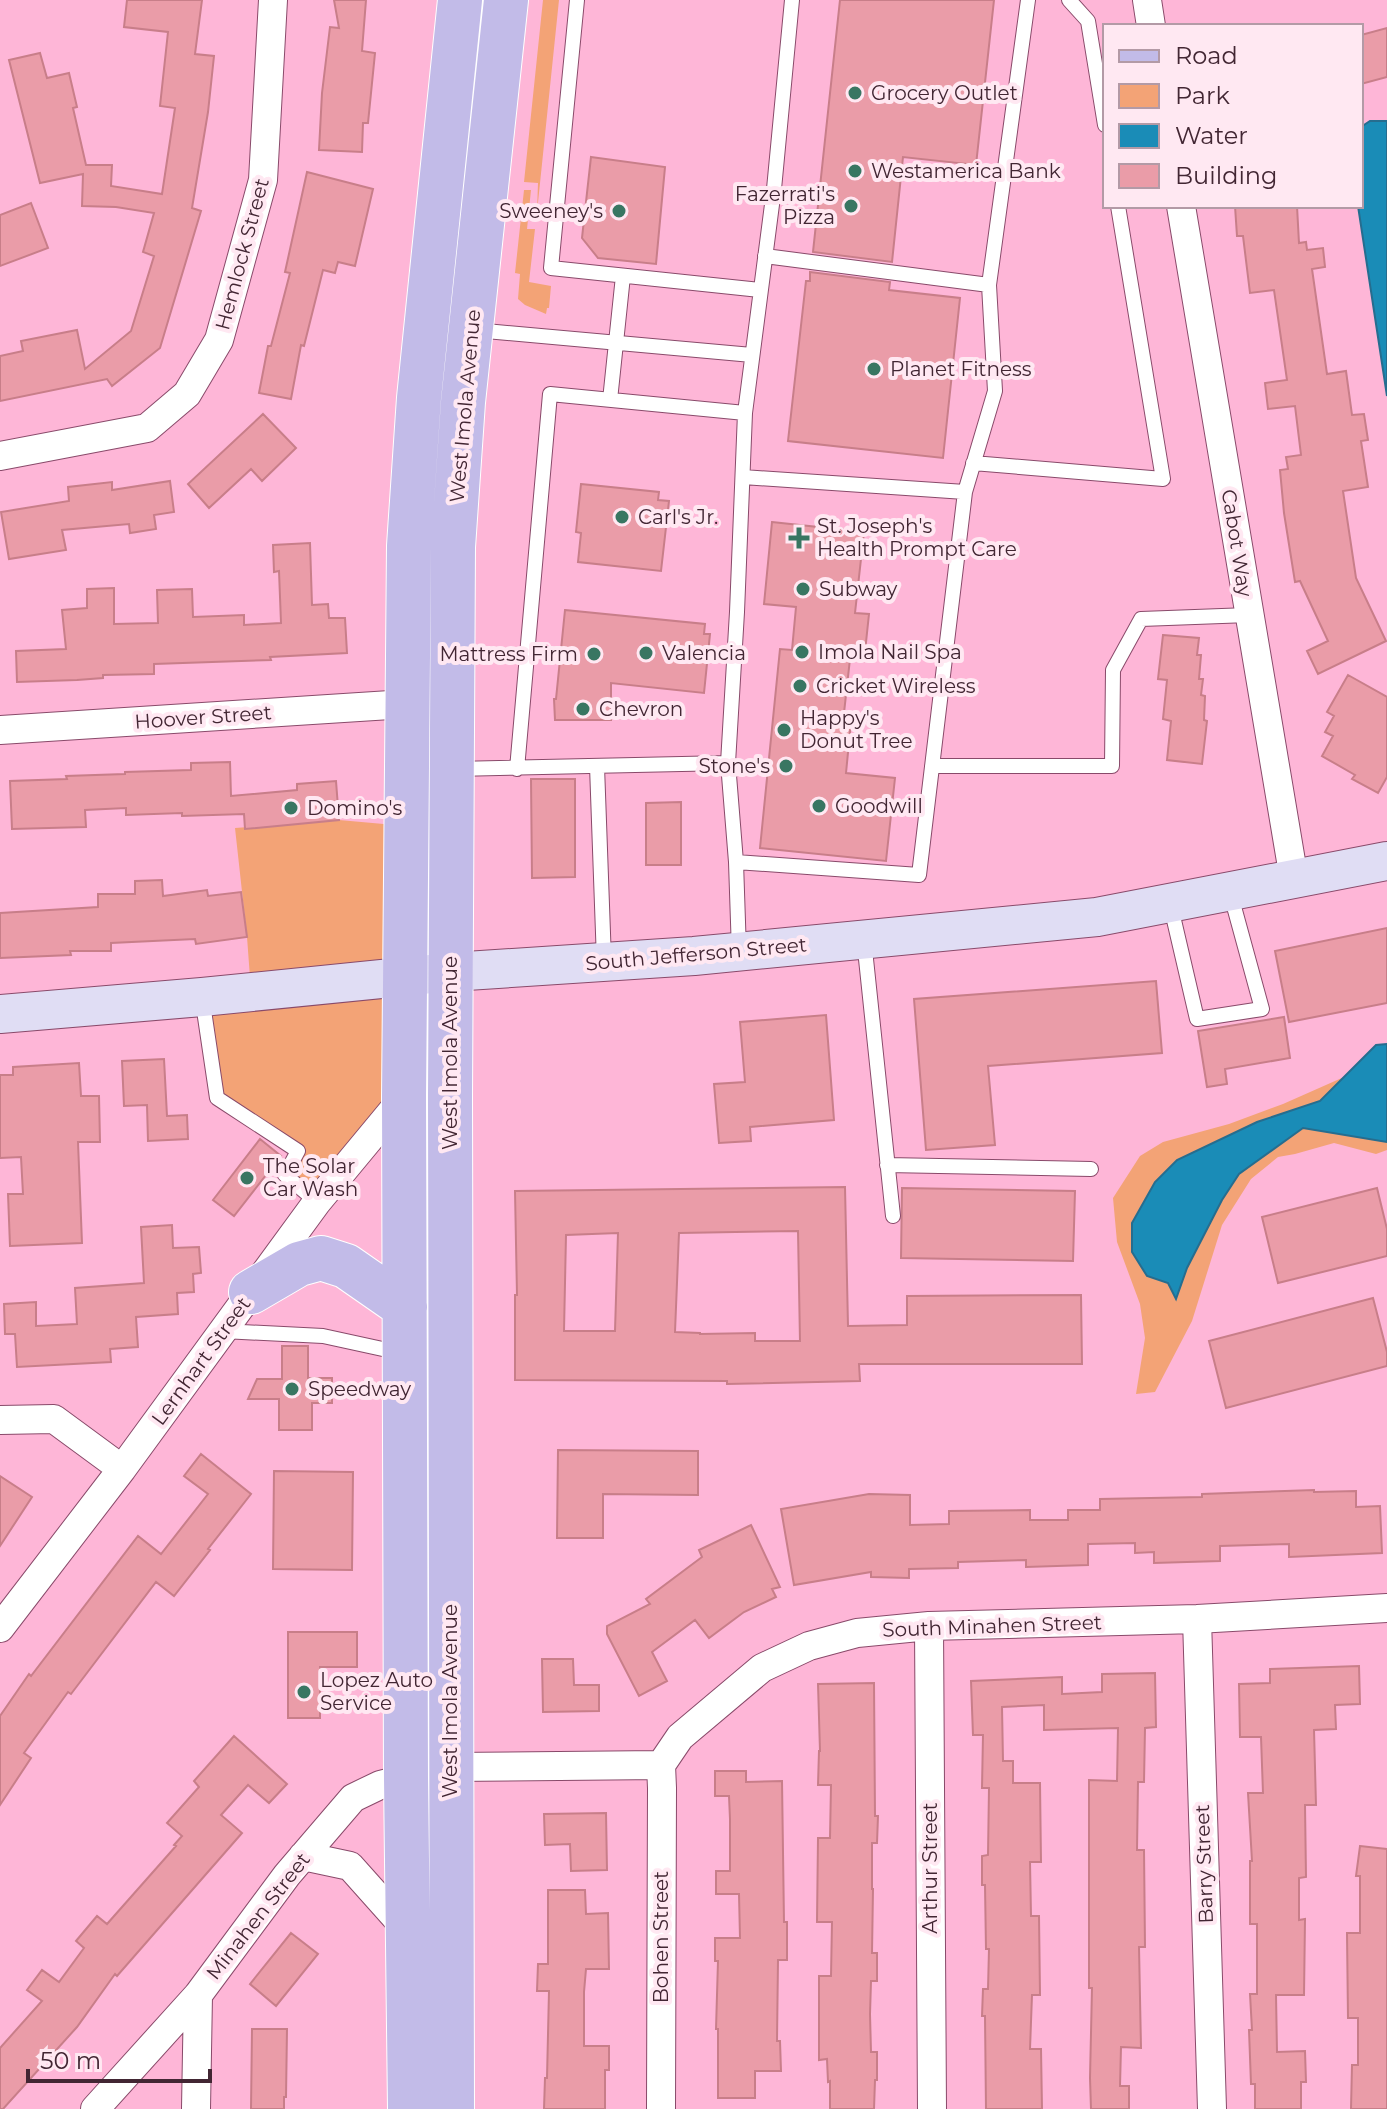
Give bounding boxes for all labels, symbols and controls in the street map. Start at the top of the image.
legend [1103,24,1363,208]
text: Road [1175,41,1238,70]
place label: Grocery Outlet [871,81,1018,105]
text: Park [1175,81,1230,110]
marker: Grocery Outlet [846,84,864,102]
text: Water [1175,121,1248,150]
place label: Westamerica Bank [871,159,1061,183]
text: Building [1175,161,1278,190]
marker: Westamerica Bank [846,162,864,180]
street label: Hemlock Street [210,175,274,333]
place label: Fazerrati's Pizza [735,182,835,229]
marker: Fazerrati's Pizza [842,197,860,215]
place label: Sweeney's [499,199,603,223]
marker: Sweeney's [610,202,628,220]
street label: West Imola Avenue [445,308,485,504]
place label: Planet Fitness [890,357,1032,381]
marker: Planet Fitness [865,360,883,378]
street label: Cabot Way [1217,487,1257,599]
place label: Carl's Jr. [638,505,718,529]
marker: Carl's Jr. [613,508,631,526]
place label: St. Joseph's Health Prompt Care [817,514,1017,561]
marker: St. Joseph's Health Prompt Care [788,527,810,549]
place label: Subway [819,577,898,601]
marker: Subway [794,580,812,598]
place label: Imola Nail Spa [818,640,962,664]
place label: Valencia [662,641,746,665]
place label: Mattress Firm [439,642,578,666]
marker: Imola Nail Spa [793,643,811,661]
marker: Valencia [637,644,655,662]
marker: Mattress Firm [585,645,603,663]
place label: Cricket Wireless [816,674,976,698]
marker: Cricket Wireless [791,677,809,695]
place label: Chevron [599,697,683,721]
street label: Hoover Street [134,700,272,734]
marker: Chevron [574,700,592,718]
place label: Happy's Donut Tree [800,706,913,753]
marker: Happy's Donut Tree [775,721,793,739]
place label: Stone's [699,754,770,778]
marker: Stone's [777,757,795,775]
place label: Goodwill [835,794,923,818]
place label: Domino's [307,796,402,820]
marker: Goodwill [810,797,828,815]
marker: Domino's [282,799,300,817]
street label: South Jefferson Street [584,932,808,976]
street label: West Imola Avenue [438,956,462,1150]
place label: The Solar Car Wash [263,1154,358,1201]
marker: The Solar Car Wash [238,1169,256,1187]
street label: Lernhart Street [146,1292,256,1430]
place label: Speedway [308,1377,411,1401]
marker: Speedway [283,1380,301,1398]
street label: West Imola Avenue [438,1604,462,1798]
street label: South Minahen Street [882,1610,1102,1642]
place label: Lopez Auto Service [320,1668,433,1715]
marker: Lopez Auto Service [295,1683,313,1701]
street label: Arthur Street [918,1802,942,1934]
street label: Barry Street [1190,1804,1218,1924]
street label: Minahen Street [201,1848,315,1984]
street label: Bohen Street [649,1871,673,2003]
scale bar [28,2033,210,2083]
text: 50 m [40,2046,101,2075]

